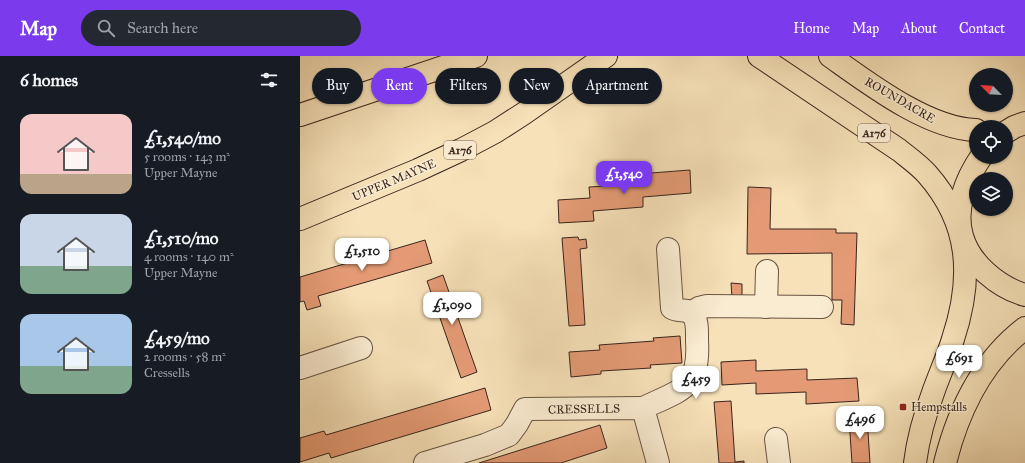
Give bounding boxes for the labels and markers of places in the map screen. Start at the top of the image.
pin: £1,540 [591,161,657,195]
pin: £1,510 [329,238,395,272]
pin: £1,090 [419,292,485,326]
pin: £691 [935,345,983,379]
pin: £459 [672,366,720,400]
place label: Hempstalls [911,400,967,414]
marker: Hempstalls [898,402,908,412]
pin: £496 [836,406,884,440]

